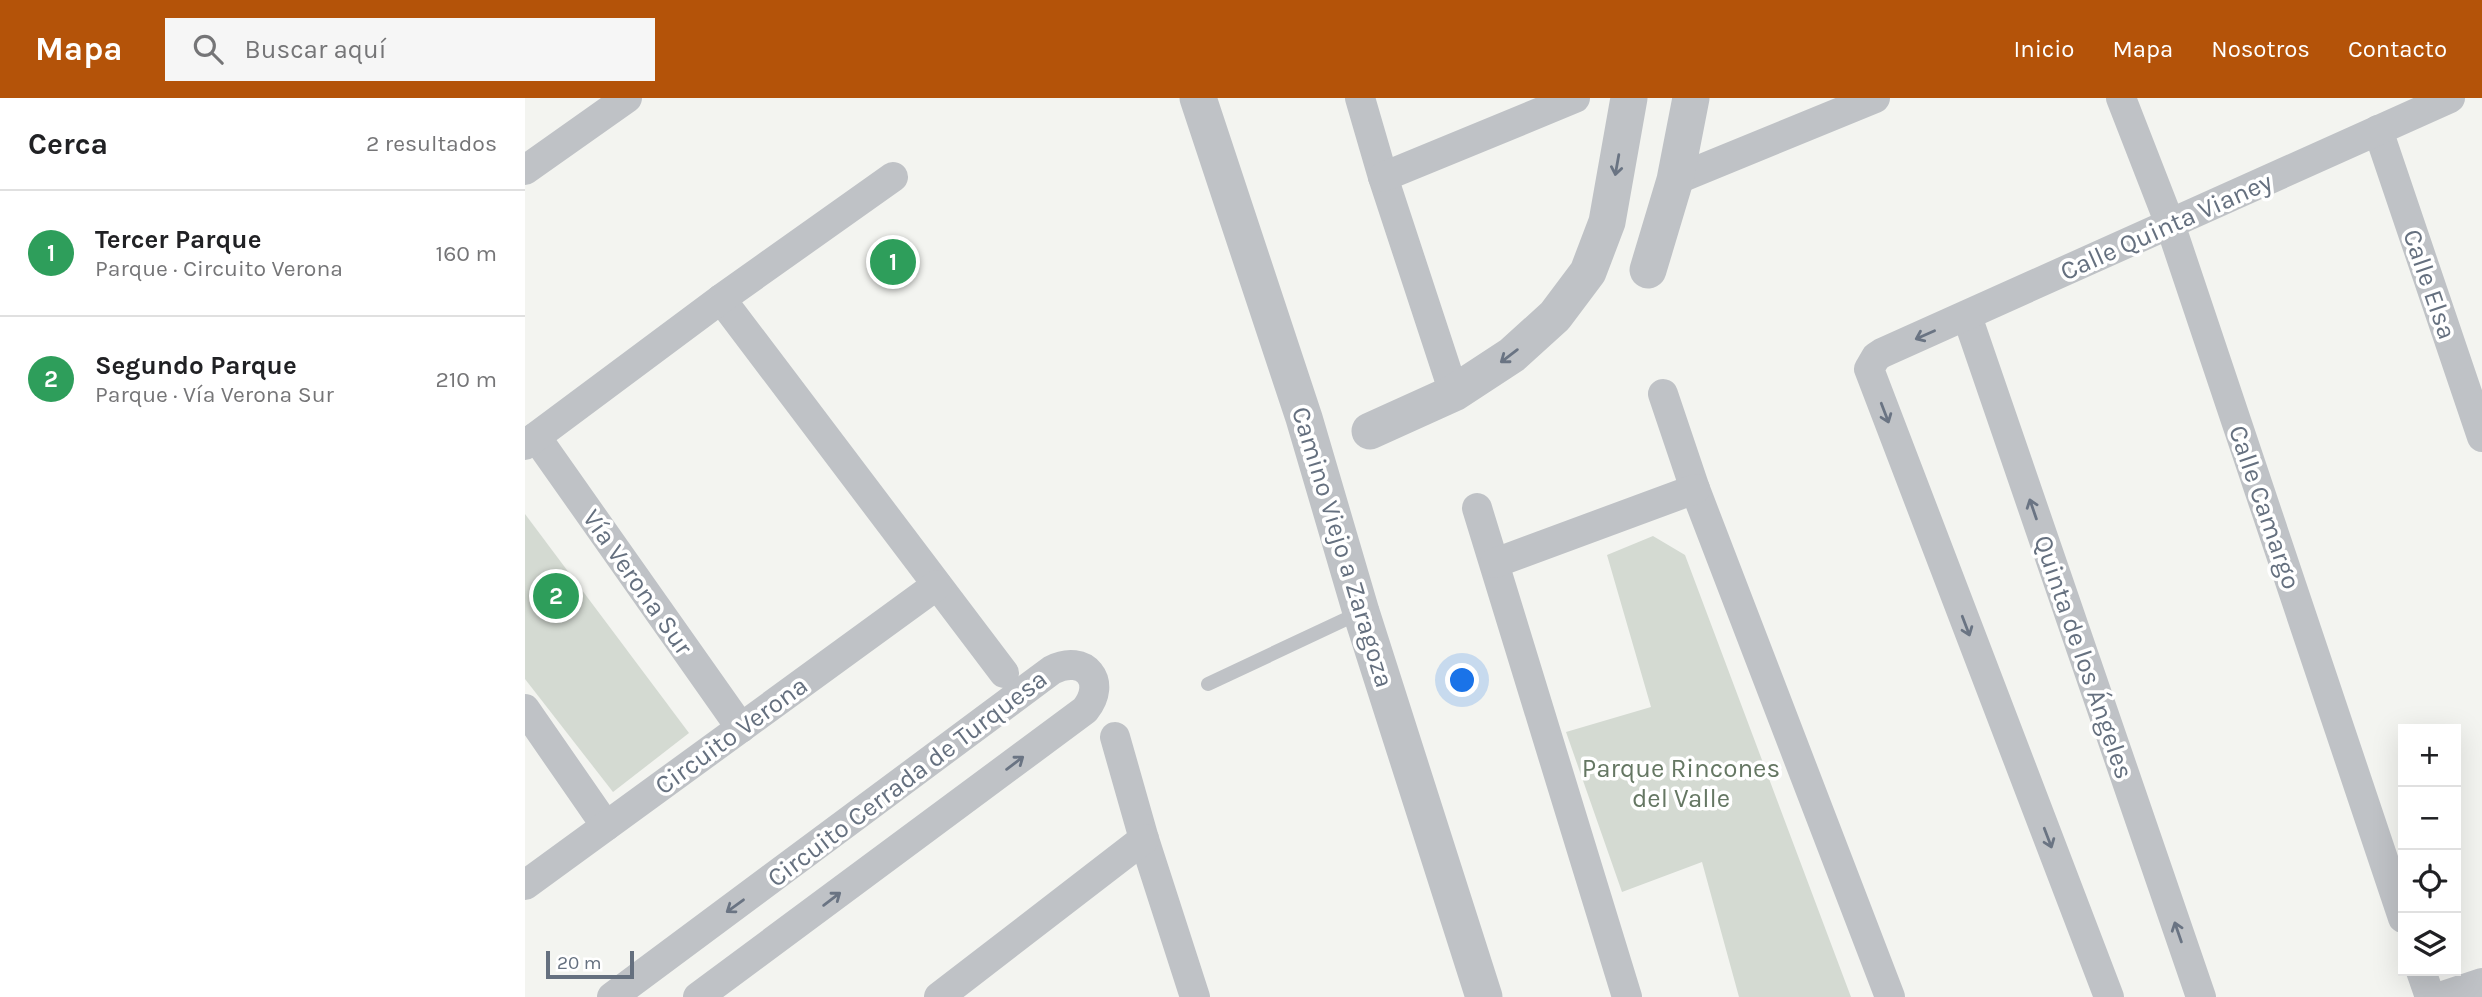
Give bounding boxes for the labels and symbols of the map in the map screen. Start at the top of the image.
one-way arrow [1610,153,1623,176]
street label: Calle Quinta Vianey [2055,166,2277,287]
street label: Calle Elsa [2396,225,2463,343]
pin: 1 [870,236,916,288]
one-way arrow [1914,329,1936,342]
one-way arrow [1500,349,1518,364]
one-way arrow [1879,402,1892,424]
street label: Camino Viejo a Zaragoza [1285,403,1400,691]
street label: Calle Camargo [2222,421,2307,593]
one-way arrow [2026,498,2038,520]
street label: Vía Verona Sur [576,503,700,662]
street label: Quinta de los Ángeles [2027,531,2141,783]
pin: 2 [533,570,579,622]
one-way arrow [1961,614,1974,636]
street label: Circuito Cerrada de Turquesa [761,663,1053,894]
your location [1445,663,1479,697]
street label: Circuito Verona [649,670,814,801]
park label: Parque Rincones del Valle [1582,753,1780,814]
one-way arrow [1005,755,1024,770]
one-way arrow [2043,827,2056,848]
one-way arrow [823,891,841,906]
one-way arrow [726,899,745,913]
one-way arrow [2171,922,2183,944]
scale bar [546,948,633,980]

